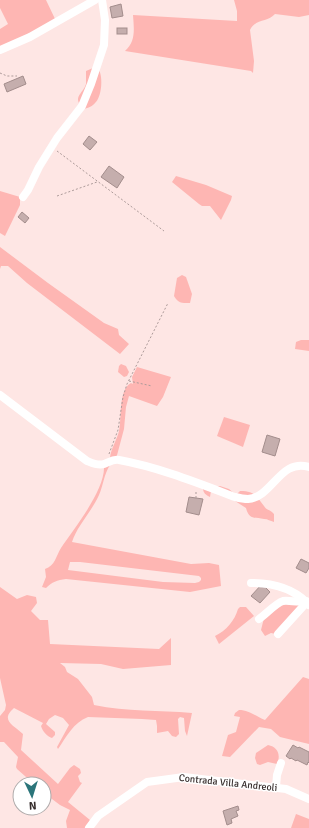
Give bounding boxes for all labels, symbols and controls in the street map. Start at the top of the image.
street label: Contrada Villa Andreoli [178,772,278,794]
north arrow [12,776,52,816]
text: N [28,799,37,812]

